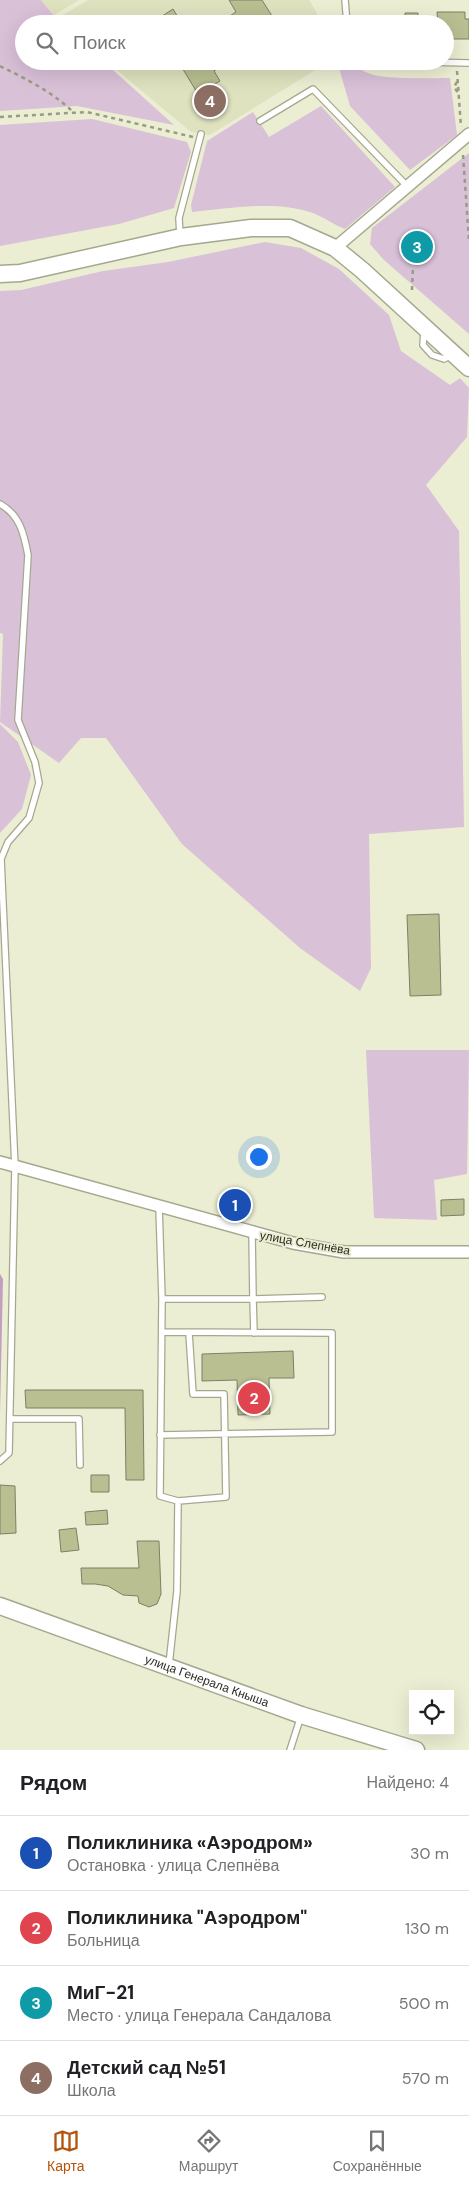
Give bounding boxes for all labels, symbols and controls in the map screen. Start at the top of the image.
search box [15,15,454,70]
icon: search [33,29,61,57]
text: Поиск [73,30,126,55]
pin: 4 [194,82,226,120]
pin: 3 [401,228,433,266]
your location [246,1144,272,1170]
pin: 1 [219,1186,251,1224]
street label: улица Слепнёва [259,1227,352,1259]
pin: 2 [238,1379,270,1417]
street label: улица Генерала Кныша [143,1651,271,1711]
map controls [409,1690,454,1735]
button: locate [409,1690,454,1735]
text: Рядом [20,1769,87,1797]
text: Найдено: 4 [366,1772,449,1793]
text: Поликлиника «Аэродром» [67,1830,313,1855]
text: 1 [33,1843,39,1864]
text: 30 m [410,1843,449,1864]
text: Остановка · улица Слепнёва [67,1855,279,1876]
text: Поликлиника "Аэродром" [67,1905,307,1930]
text: 2 [31,1918,41,1939]
text: 130 m [405,1918,449,1939]
text: Больница [67,1930,140,1951]
text: МиГ-21 [67,1980,134,2005]
text: 3 [31,1993,41,2014]
text: 500 m [399,1993,449,2014]
text: Место · улица Генерала Сандалова [67,2005,331,2026]
text: Детский сад №51 [67,2055,226,2080]
text: 4 [31,2068,41,2089]
text: 570 m [402,2068,449,2089]
text: Школа [67,2080,116,2101]
tab: Карта [47,2127,85,2175]
tab: Маршрут [179,2127,238,2175]
tab: Сохранённые [333,2127,422,2175]

